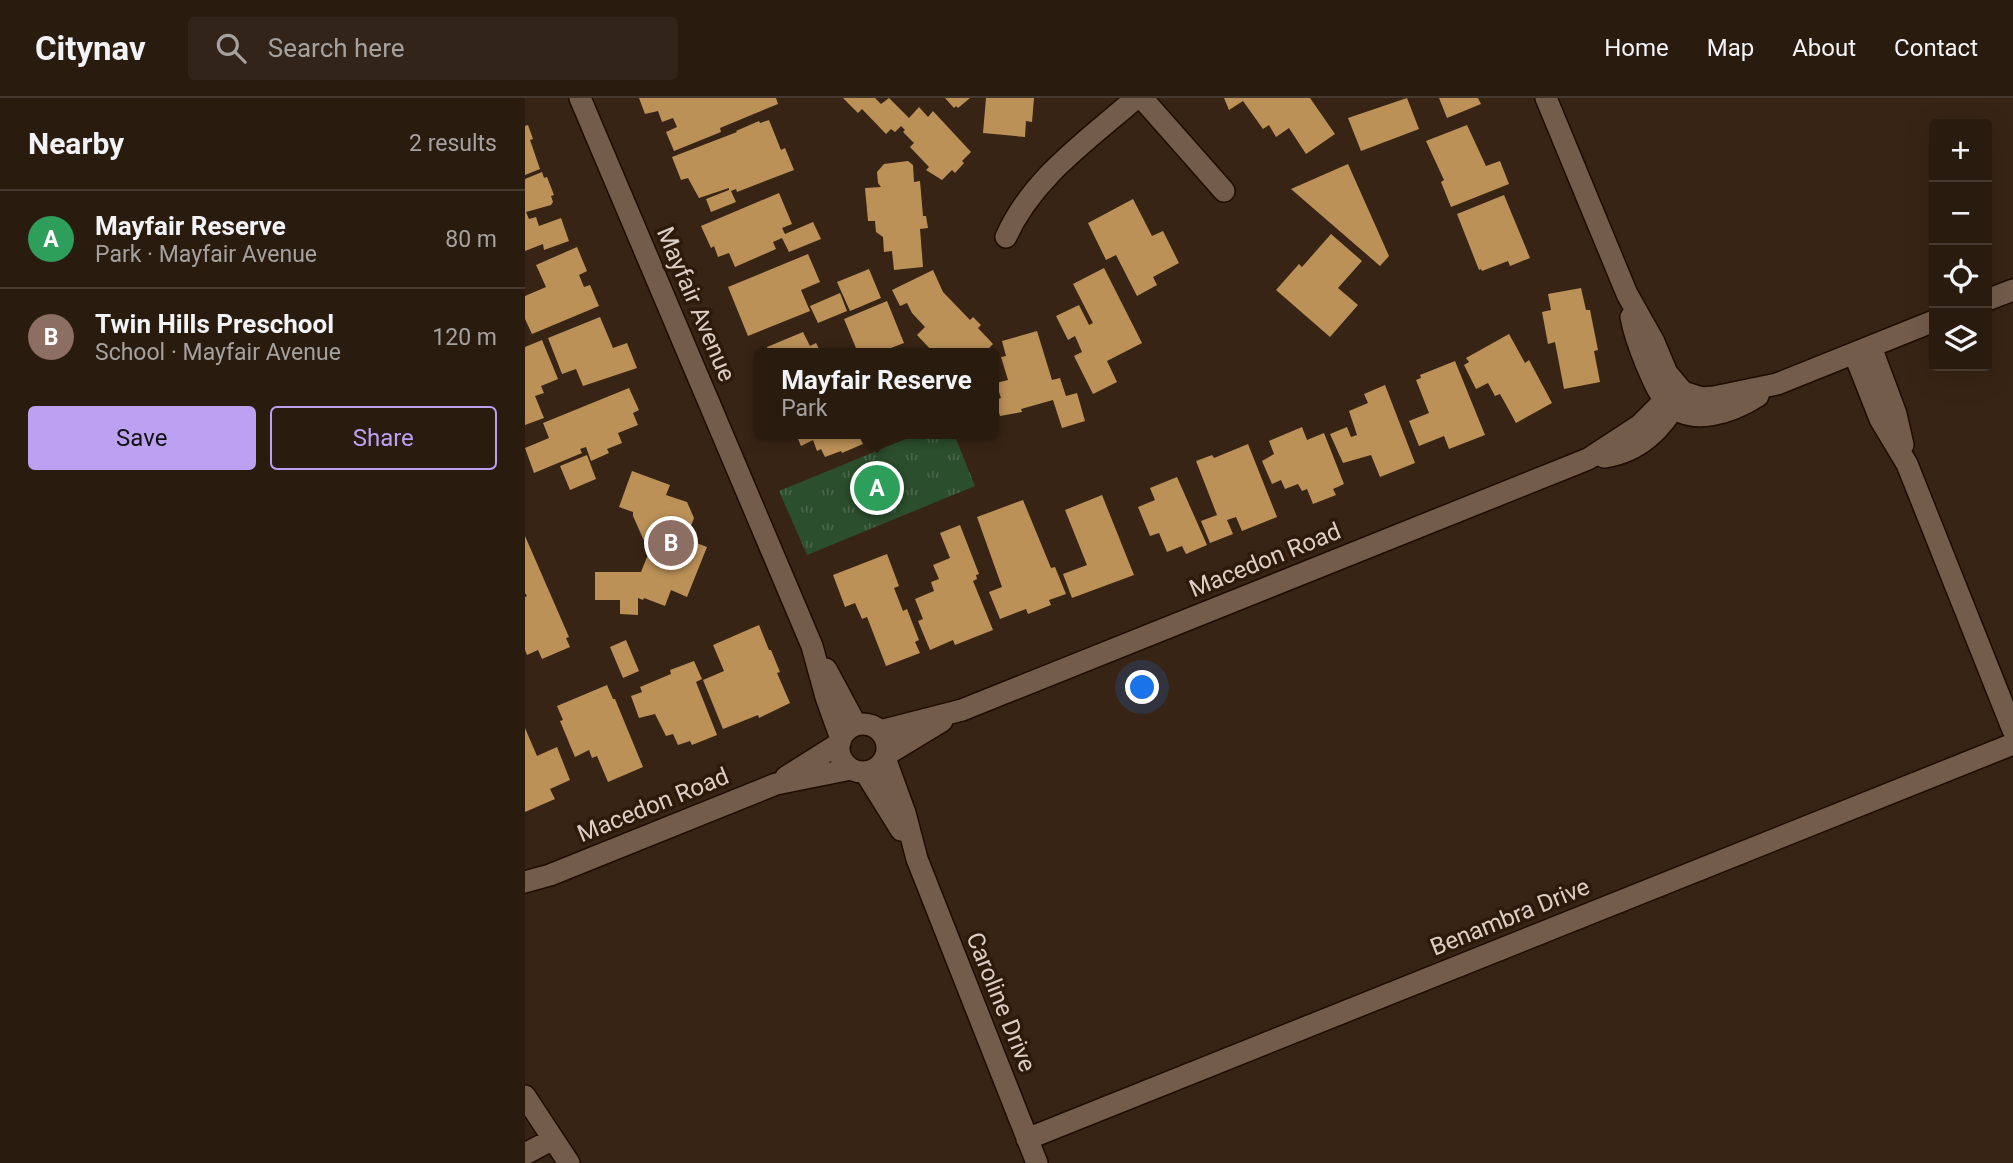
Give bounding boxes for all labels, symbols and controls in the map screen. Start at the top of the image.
search box [188,17,678,80]
text: Citynav [35,29,146,68]
icon: search [212,29,250,67]
text: Search here [268,33,405,63]
text: Home [1604,34,1669,62]
text: Map [1707,34,1754,62]
text: About [1792,34,1856,62]
text: Contact [1894,34,1978,62]
map controls [1929,119,1992,371]
button: + [1929,119,1992,182]
text: Nearby [28,126,124,161]
text: 2 results [409,130,497,157]
button: − [1929,182,1992,245]
text: Mayfair Reserve [95,211,286,241]
street label: Mayfair Avenue [651,223,741,385]
text: A [43,226,59,253]
text: 80 m [445,226,497,253]
text: Park · Mayfair Avenue [95,241,317,268]
button: locate [1929,245,1992,308]
button: layers [1929,308,1992,371]
text: Twin Hills Preschool [95,309,334,339]
text: B [44,324,58,351]
text: 120 m [432,324,497,351]
text: School · Mayfair Avenue [95,339,341,366]
popup [754,348,999,439]
text: Mayfair Reserve [781,365,972,395]
text: Park [781,395,828,422]
button: Save [28,406,256,470]
button: Share [270,406,497,470]
pin: A [854,462,900,514]
pin: B [648,517,694,569]
street label: Macedon Road [1185,517,1345,603]
your location [1125,670,1159,704]
street label: Macedon Road [573,762,733,848]
street label: Benambra Drive [1426,872,1594,962]
street label: Caroline Drive [960,928,1042,1076]

